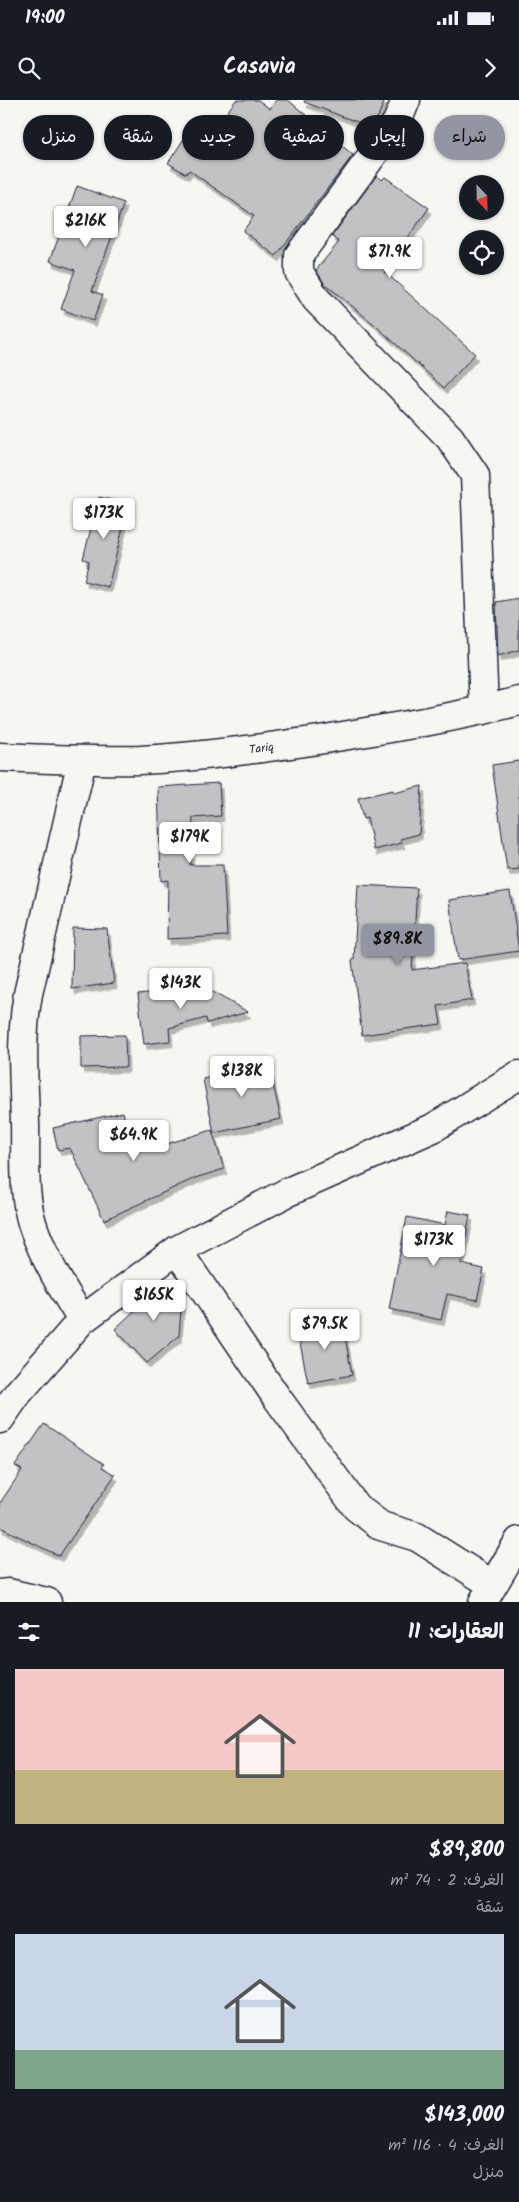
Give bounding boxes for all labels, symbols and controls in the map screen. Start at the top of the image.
text: 19:00 [25,3,65,33]
text: Casavia [223,50,296,85]
icon: search [15,54,43,82]
icon: forward [476,54,504,82]
chip: منزل [23,115,94,160]
chip: شقة [104,115,172,160]
chip: جديد [182,115,254,160]
chip: تصفية [264,115,344,160]
chip: إيجار [354,115,424,160]
chip: شراء [434,115,505,160]
north arrow [459,175,504,220]
map controls [459,175,504,275]
pin: $216K [51,206,121,248]
text: $216K [65,209,107,234]
button: locate [459,230,504,275]
pin: $71.9K [349,236,431,279]
text: $71.9K [368,240,412,265]
pin: $173K [69,498,139,540]
text: $173K [84,501,124,526]
street label: Tariq [248,737,275,759]
pin: $179K [155,822,225,864]
text: $179K [170,825,210,850]
pin: $89.8K [357,924,439,966]
text: $89.8K [373,927,423,952]
pin: $143K [146,968,216,1010]
text: $143K [160,971,202,996]
pin: $138K [207,1056,277,1098]
text: $138K [221,1059,263,1084]
pin: $64.9K [93,1120,175,1162]
text: $64.9K [110,1123,158,1148]
pin: $173K [399,1224,469,1267]
text: $173K [414,1228,454,1253]
pin: $165K [119,1280,189,1322]
text: $165K [134,1283,174,1308]
pin: $79.5K [284,1308,366,1351]
text: $79.5K [302,1312,348,1337]
text: العقارات: 11 [408,1616,504,1649]
icon: filters [15,1618,43,1646]
icon: home [215,1701,305,1791]
text: $89,800 [429,1834,504,1867]
text: الغرف: 2 · 74 m² [391,1868,504,1893]
text: شقة [476,1895,504,1920]
icon: home [215,1966,305,2056]
text: $143,000 [424,2099,504,2132]
text: الغرف: 4 · 116 m² [388,2133,504,2158]
text: منزل [472,2160,504,2185]

